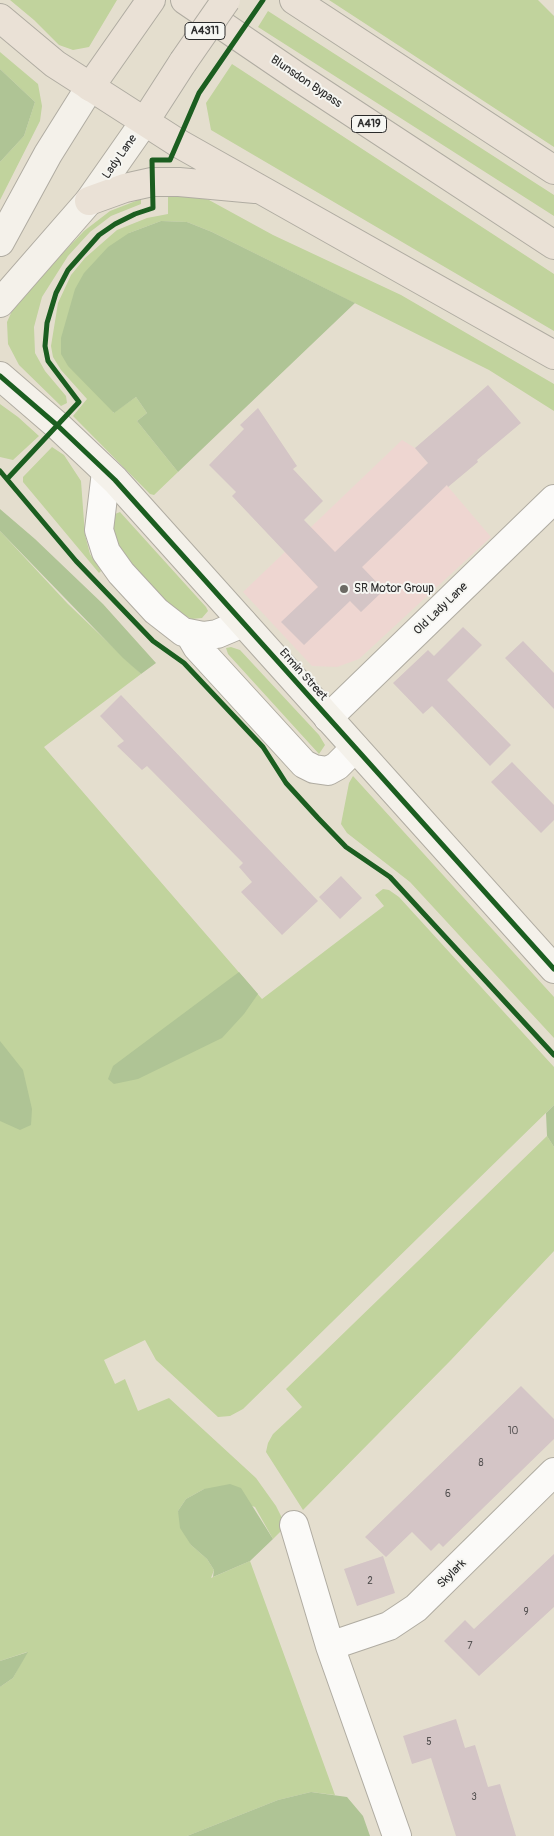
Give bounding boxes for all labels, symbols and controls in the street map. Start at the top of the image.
road number: A4311 [185,22,225,40]
street label: Blunsdon Bypass [268,53,344,111]
road number: A419 [352,116,386,132]
street label: Lady Lane [100,132,140,182]
street label: Old Lady Lane [411,580,471,638]
place label: SR Motor Group [354,582,434,596]
marker: SR Motor Group [338,583,350,595]
street label: Ermin Street [276,646,330,704]
house number: 10 [508,1425,518,1437]
house number: 8 [478,1457,484,1469]
house number: 6 [445,1488,451,1500]
street label: Skylark [435,1557,469,1591]
house number: 2 [367,1575,373,1587]
house number: 9 [523,1606,529,1618]
house number: 7 [467,1640,473,1652]
house number: 5 [426,1736,432,1748]
house number: 3 [471,1791,477,1803]

